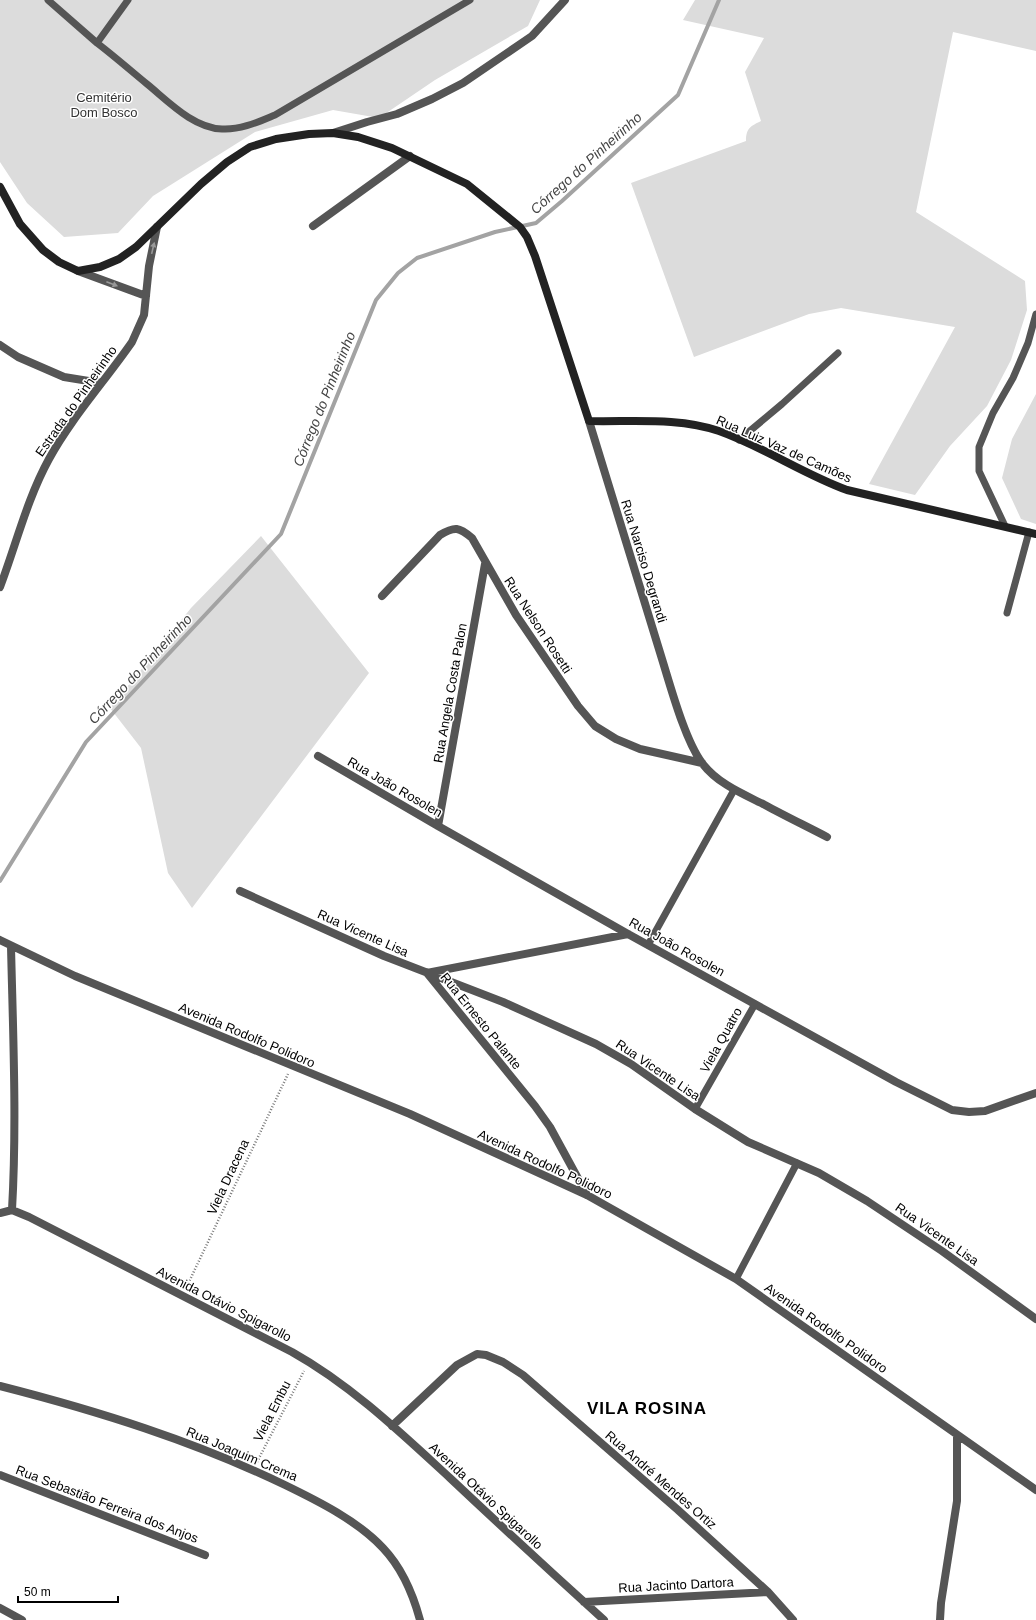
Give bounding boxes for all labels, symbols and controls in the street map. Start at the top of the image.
park label: Cemitério Dom Bosco [70,90,138,120]
water label: Córrego do Pinheirinho [527,109,645,217]
one-way arrow [150,242,156,254]
one-way arrow [106,282,118,288]
water label: Córrego do Pinheirinho [290,329,358,469]
street label: Estrada do Pinheirinho [32,343,120,459]
street label: Rua Luiz Vaz de Camões [714,412,854,486]
street label: Rua Narciso Degrandi [618,498,670,624]
street label: Rua Nelson Rosetti [501,574,575,676]
water label: Córrego do Pinheirinho [85,611,195,727]
street label: Rua Angela Costa Palon [430,622,470,764]
street label: Rua João Rosolen [345,754,445,820]
street label: Rua Vicente Lisa [315,906,412,960]
street label: Rua João Rosolen [627,915,727,979]
street label: Rua Ernesto Palante [437,970,525,1072]
street label: Avenida Rodolfo Polidoro [177,999,317,1071]
street label: Viela Quatro [697,1005,745,1075]
street label: Rua Vicente Lisa [613,1036,703,1104]
street label: Avenida Rodolfo Polidoro [475,1126,615,1202]
street label: Viela Dracena [204,1136,252,1217]
street label: Rua Vicente Lisa [893,1200,982,1269]
street label: Avenida Otávio Spigarollo [154,1263,294,1345]
street label: Avenida Rodolfo Polidoro [762,1280,890,1376]
street label: Viela Embu [250,1378,294,1444]
district label: VILA ROSINA [587,1399,707,1418]
street label: Rua Joaquim Crema [184,1424,301,1484]
street label: Rua André Mendes Ortiz [602,1428,720,1532]
street label: Avenida Otávio Spigarollo [426,1440,546,1552]
street label: Rua Sebastião Ferreira dos Anjos [14,1462,201,1546]
street label: Rua Jacinto Dartora [618,1574,735,1596]
scale bar [18,1578,118,1604]
text: 50 m [24,1585,51,1599]

